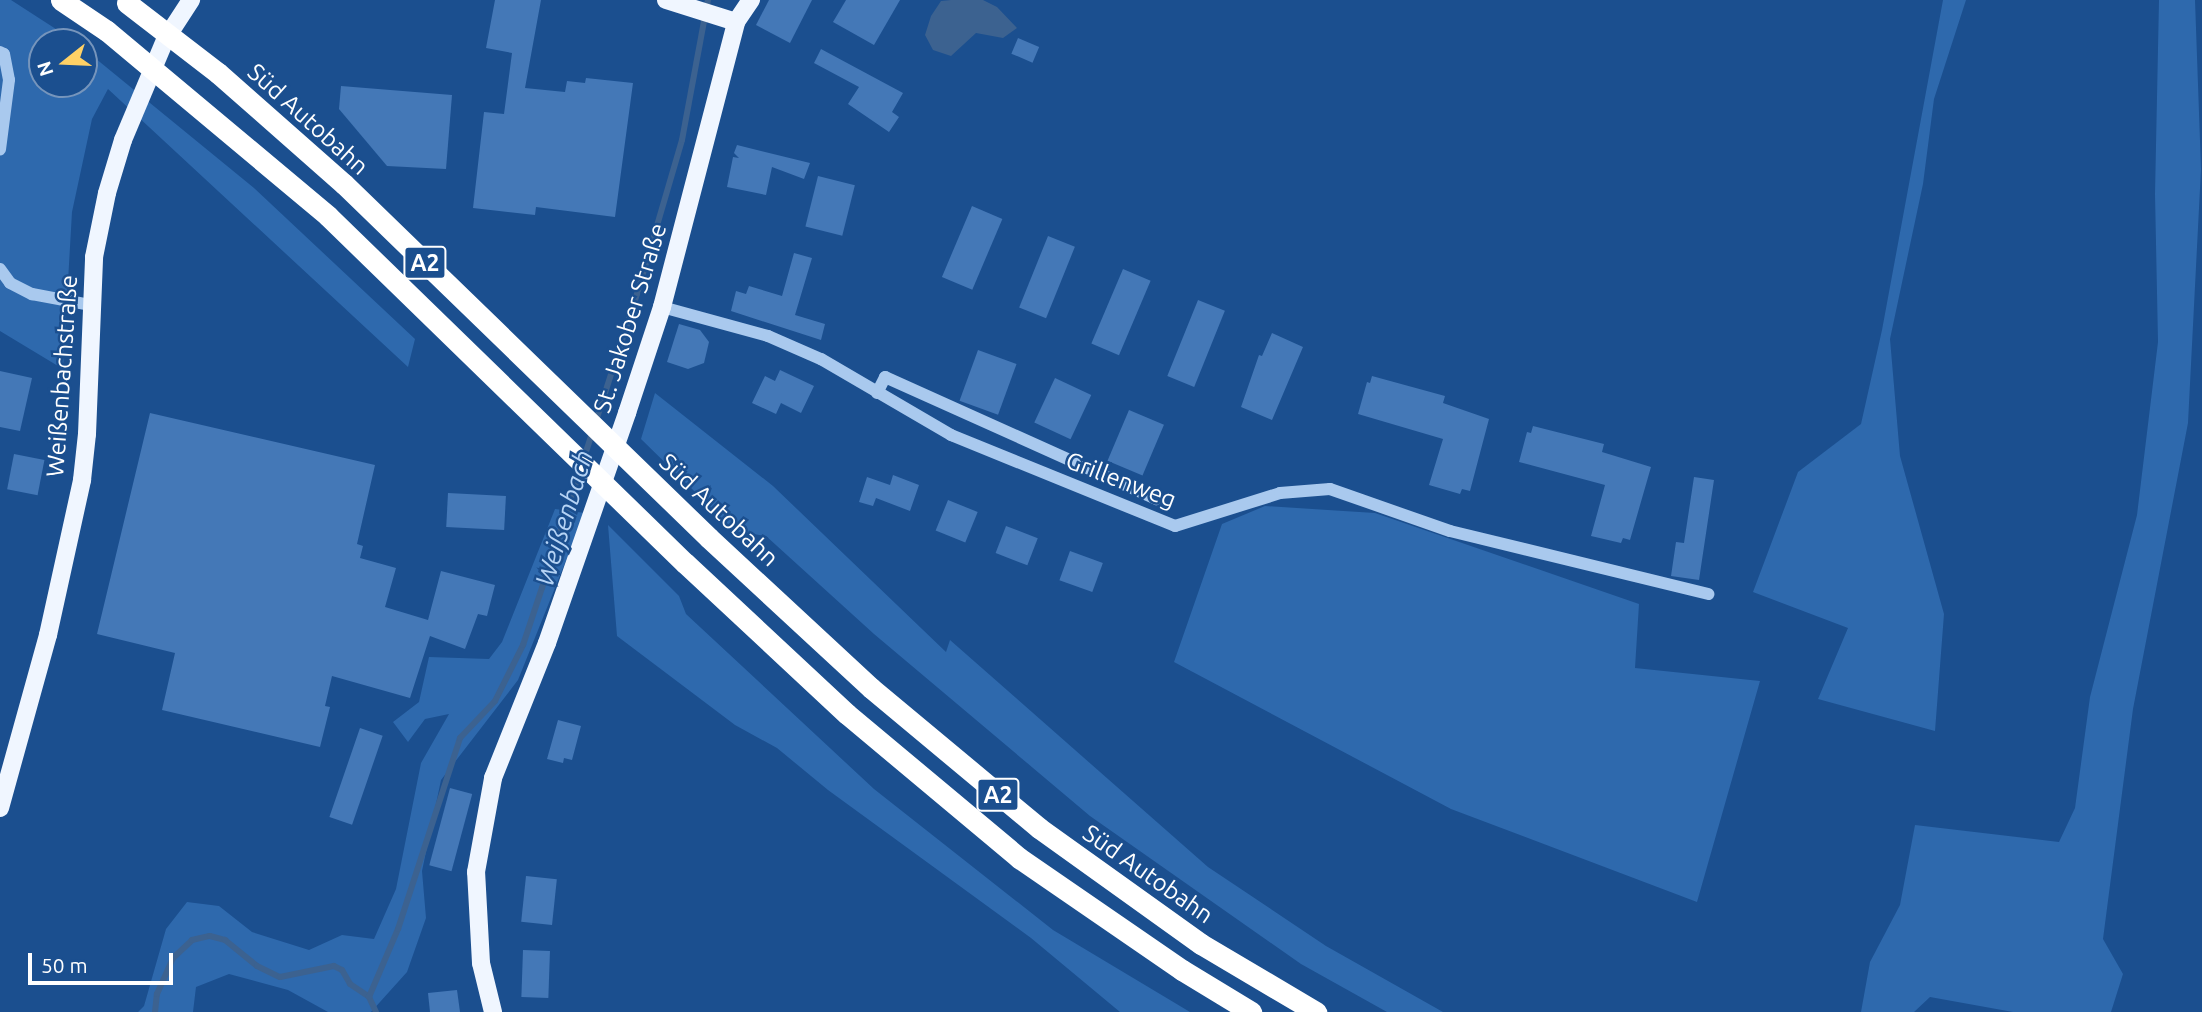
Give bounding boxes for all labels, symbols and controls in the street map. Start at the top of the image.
north arrow [28,28,98,98]
street label: Süd Autobahn [242,57,374,181]
text: N [32,59,58,79]
street label: St. Jakober Straße [587,220,673,416]
road number: A2 [402,244,448,282]
street label: Weißenbachstraße [41,274,83,478]
water label: Weißenbach [529,446,599,590]
street label: Grillenweg [1062,446,1180,514]
street label: Süd Autobahn [653,448,785,572]
road number: A2 [975,776,1021,814]
street label: Süd Autobahn [1077,819,1219,929]
scale bar [32,939,177,983]
text: 50 m [41,953,88,977]

